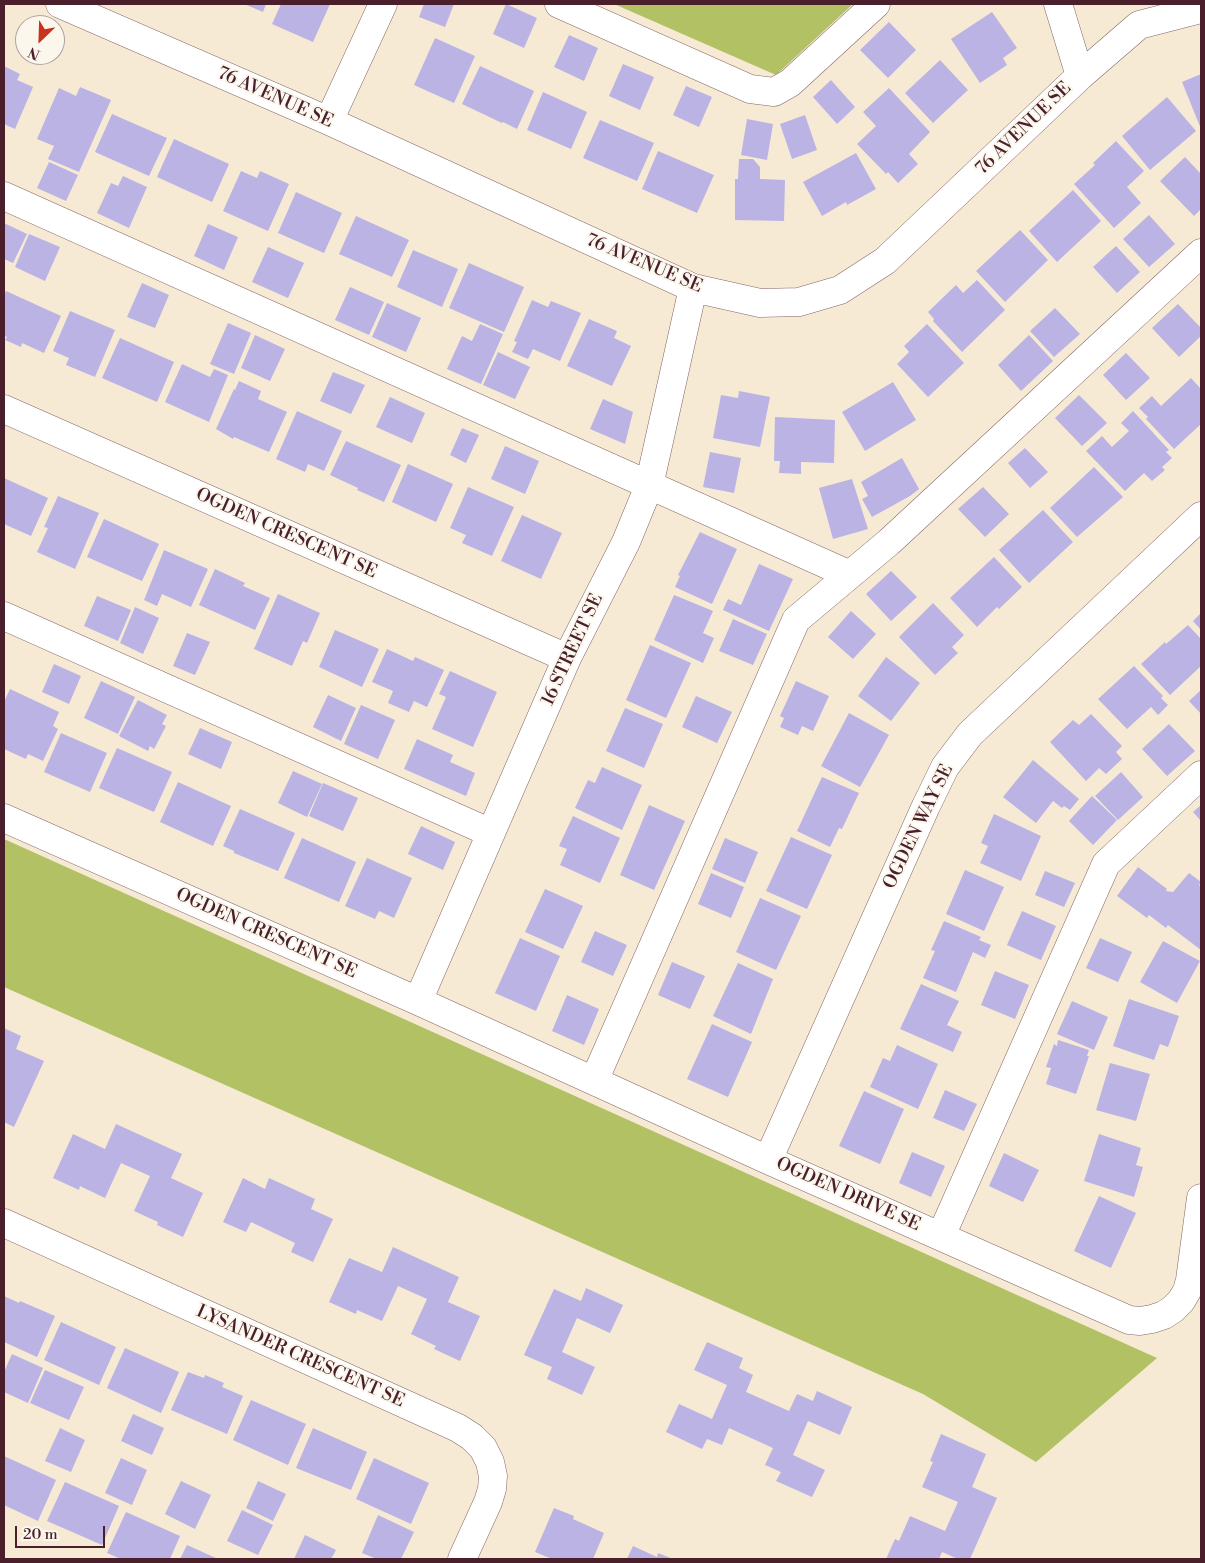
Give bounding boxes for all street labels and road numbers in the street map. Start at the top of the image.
street label: 76 AVENUE SE [214,63,336,133]
street label: 76 AVENUE SE [972,78,1076,180]
street label: 76 AVENUE SE [583,230,705,298]
street label: OGDEN CRESCENT SE [192,484,380,584]
street label: 16 STREET SE [538,591,608,709]
street label: OGDEN WAY SE [880,761,958,893]
street label: OGDEN CRESCENT SE [172,884,360,984]
street label: OGDEN DRIVE SE [772,1153,924,1237]
street label: LYSANDER CRESCENT SE [193,1301,407,1413]

